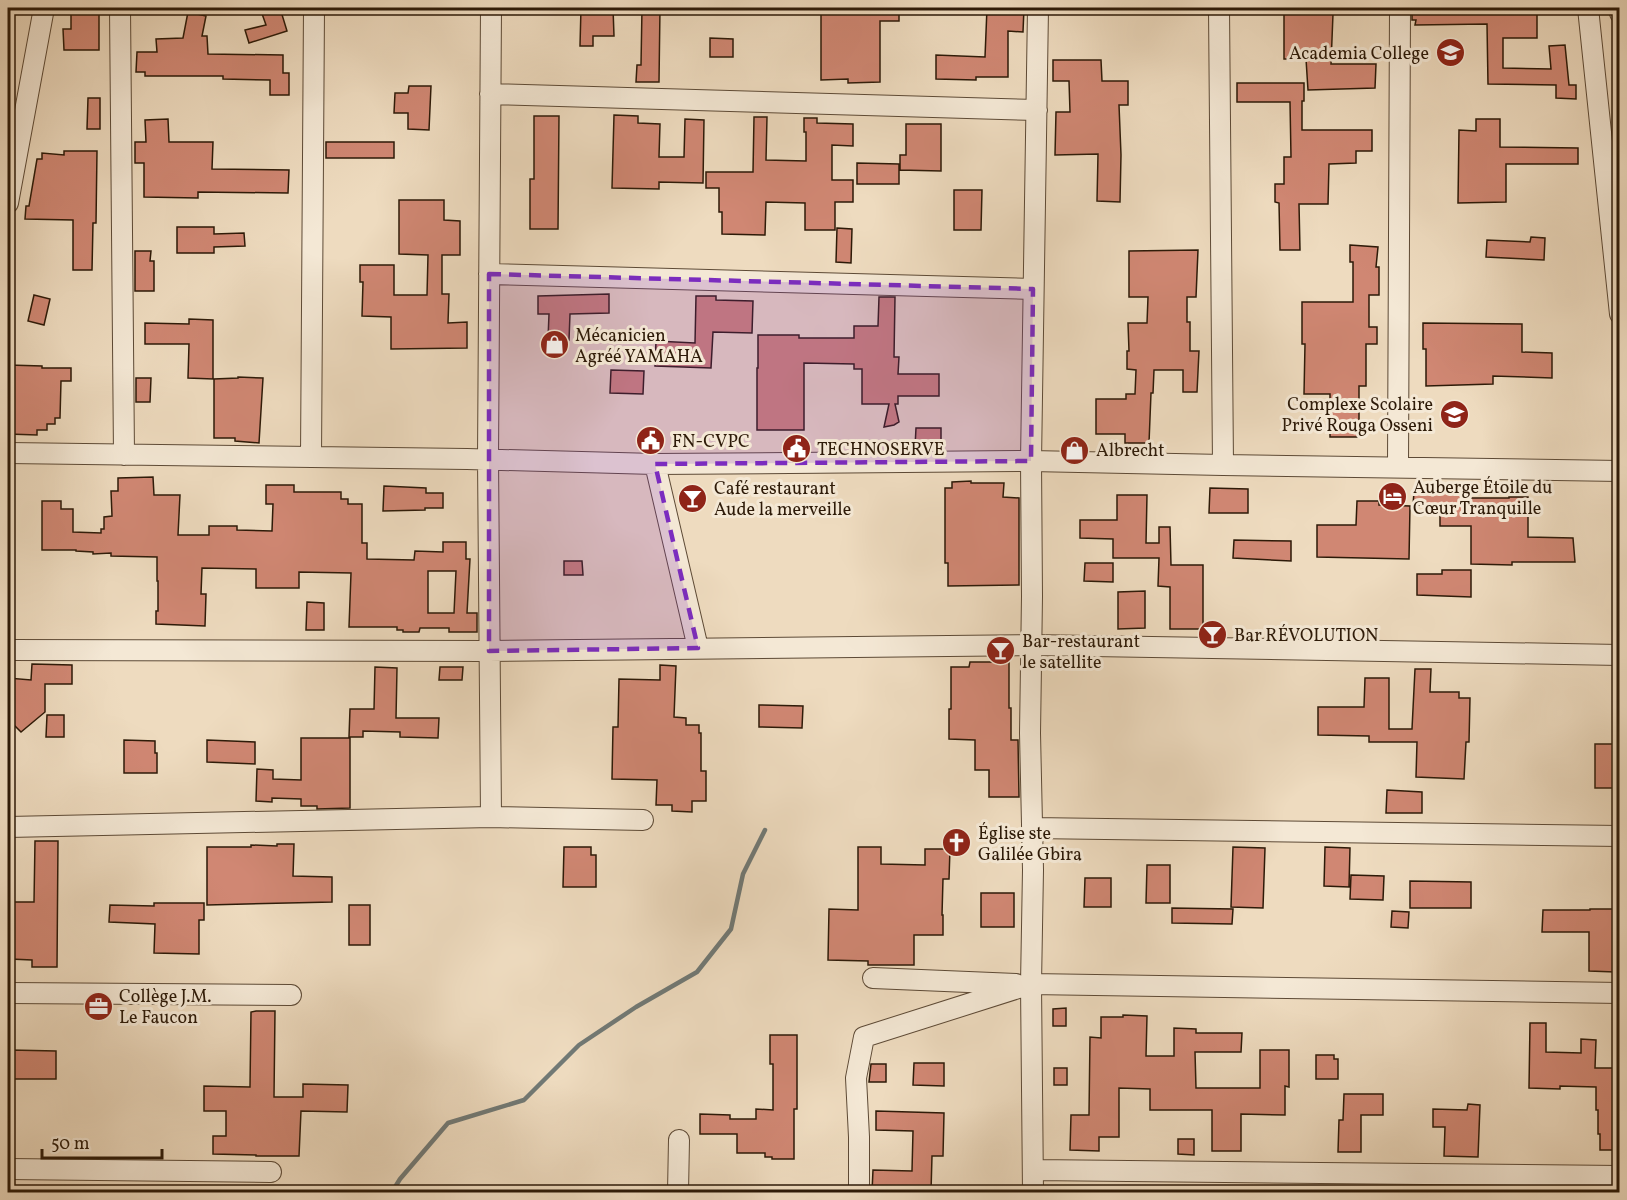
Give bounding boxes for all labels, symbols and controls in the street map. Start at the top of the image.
school or university icon: Academia College [1434,37,1466,69]
place label: Academia College [1289,42,1429,67]
place label: Mécanicien Agréé YAMAHA [575,324,703,370]
shop icon: Mécanicien Agréé YAMAHA [538,329,570,361]
place label: Complexe Scolaire Privé Rouga Osseni [1281,393,1433,439]
school or university icon: Complexe Scolaire Privé Rouga Osseni [1438,398,1470,430]
public building icon: FN-CVPC [635,425,667,457]
place label: FN-CVPC [672,430,750,455]
public building icon: TECHNOSERVE [780,433,812,465]
shop icon: Albrecht [1059,434,1091,466]
place label: TECHNOSERVE [817,438,945,463]
place label: Albrecht [1096,439,1165,464]
place label: Auberge Étoile du Cœur Tranquille [1413,476,1552,522]
place label: Café restaurant Aude la merveille [714,477,851,523]
hotel icon: Auberge Étoile du Cœur Tranquille [1376,481,1408,513]
bar icon: Café restaurant Aude la merveille [677,482,709,514]
bar icon: Bar RÉVOLUTION [1197,619,1229,651]
place label: Bar RÉVOLUTION [1234,624,1378,649]
place label: Bar-restaurant le satellite [1022,630,1140,676]
bar icon: Bar-restaurant le satellite [985,635,1017,667]
place label: Église ste Galilée Gbira [978,822,1082,868]
church icon: Église ste Galilée Gbira [941,827,973,859]
place label: Collège J.M. Le Faucon [119,985,211,1031]
office icon: Collège J.M. Le Faucon [82,990,114,1022]
scale bar [42,1122,162,1160]
text: 50 m [51,1132,90,1157]

